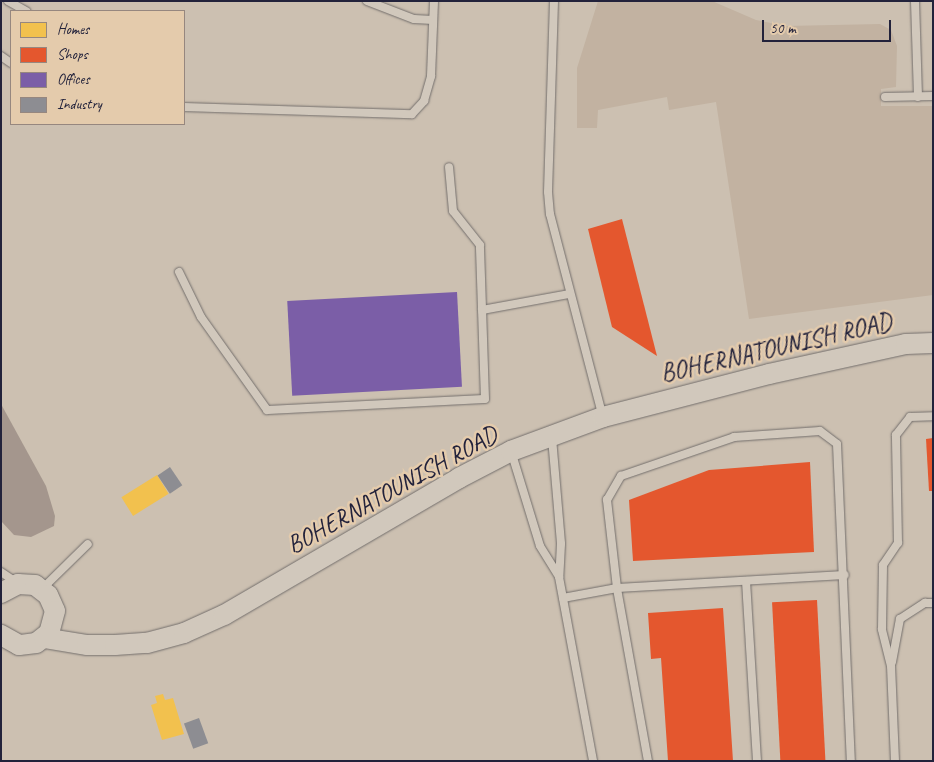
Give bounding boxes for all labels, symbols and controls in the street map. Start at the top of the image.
legend [10,10,185,125]
scale bar [764,10,893,42]
text: 50 m [770,19,796,38]
text: Homes [57,20,89,39]
text: Shops [57,45,88,64]
text: Offices [57,70,90,89]
text: Industry [57,95,102,114]
street label: BOHERNATOUNISH ROAD [657,307,895,389]
street label: BOHERNATOUNISH ROAD [281,419,503,561]

